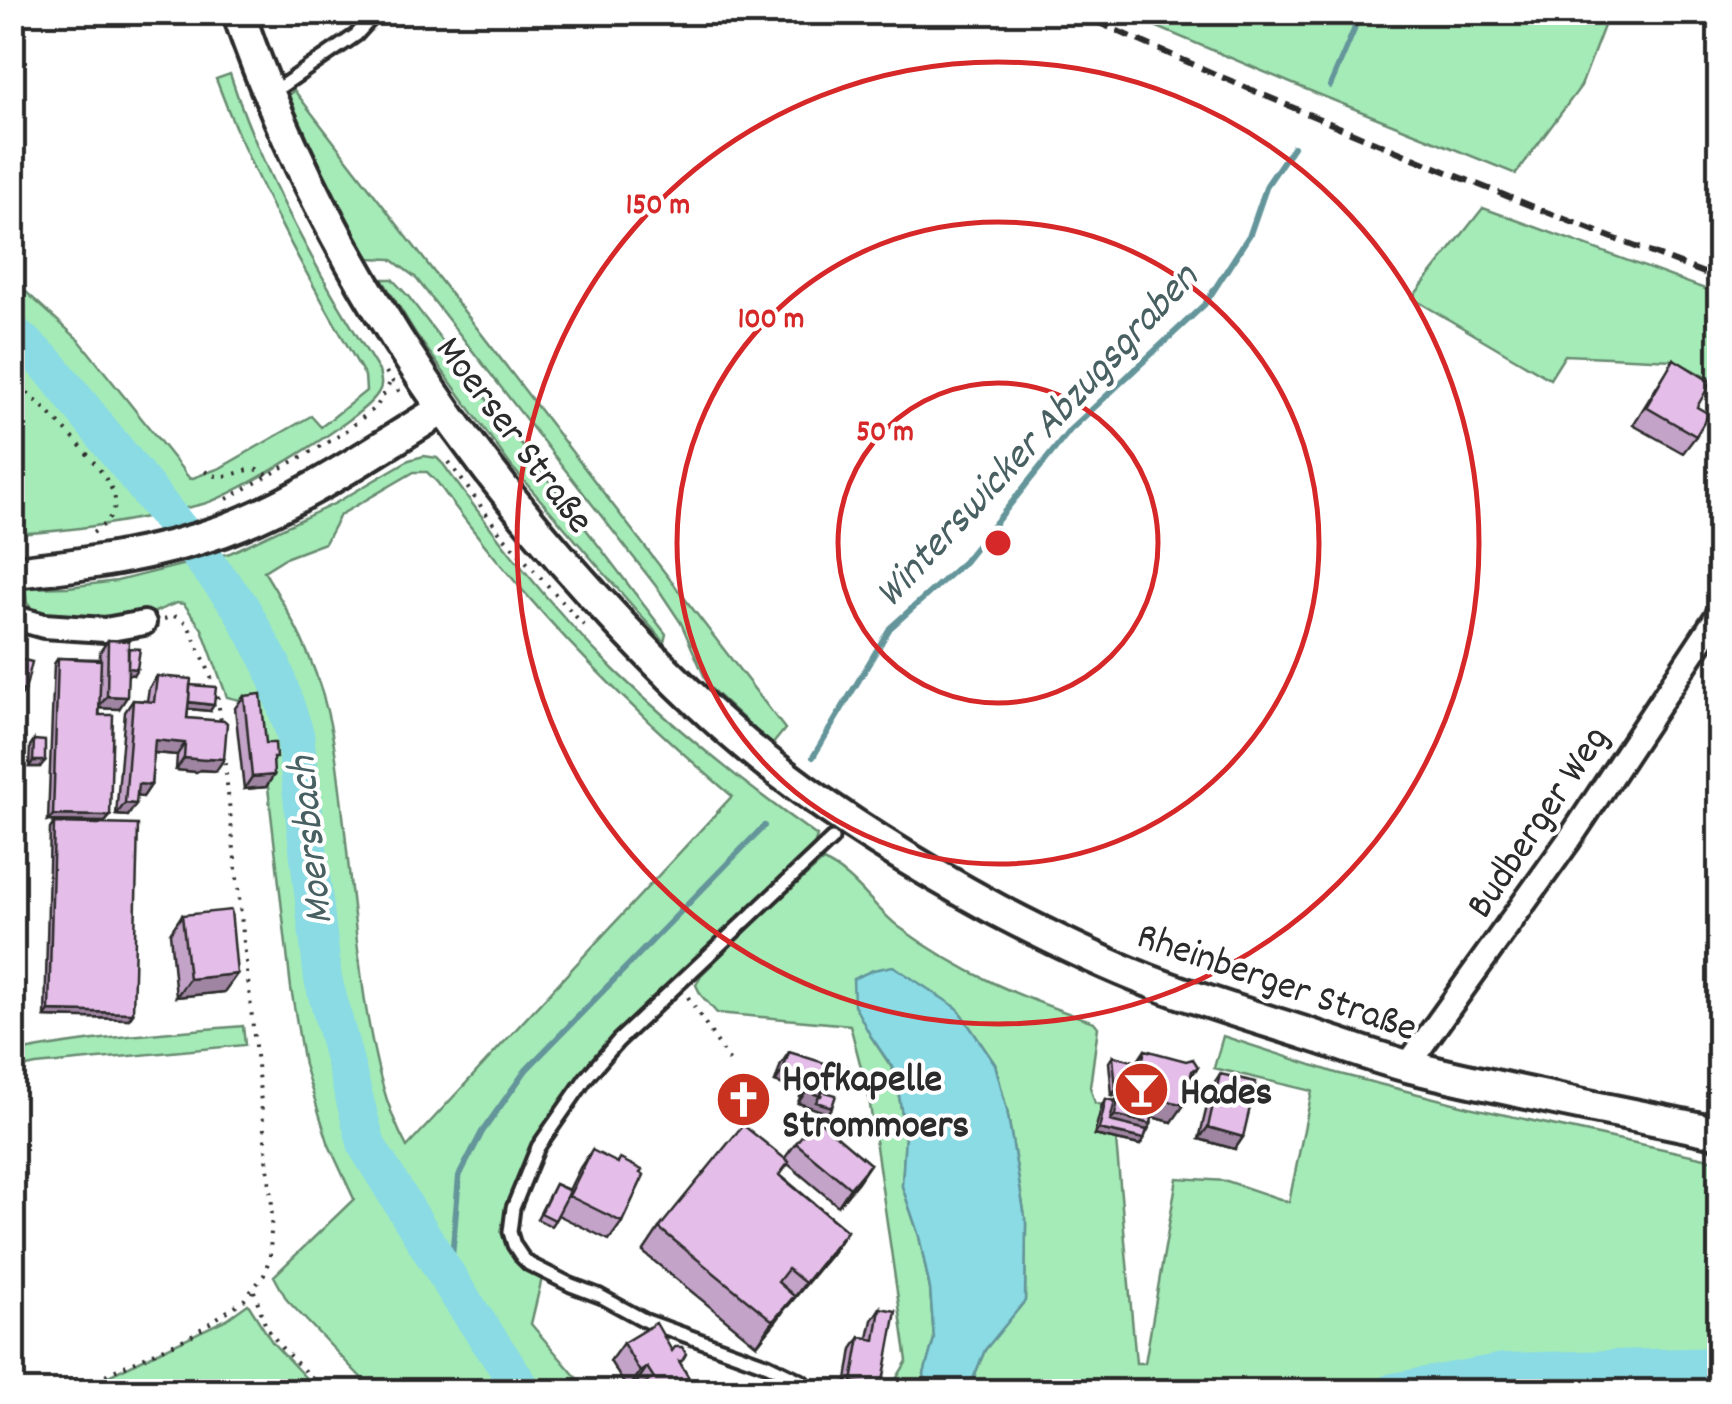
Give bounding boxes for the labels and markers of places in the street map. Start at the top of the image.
centre of rings [980,525,1016,561]
place label: Hofkapelle Strommoers [782,1054,969,1157]
bar icon: Hades [1111,1059,1171,1119]
place label: Hades [1180,1067,1272,1124]
church icon: Hofkapelle Strommoers [713,1069,773,1129]

